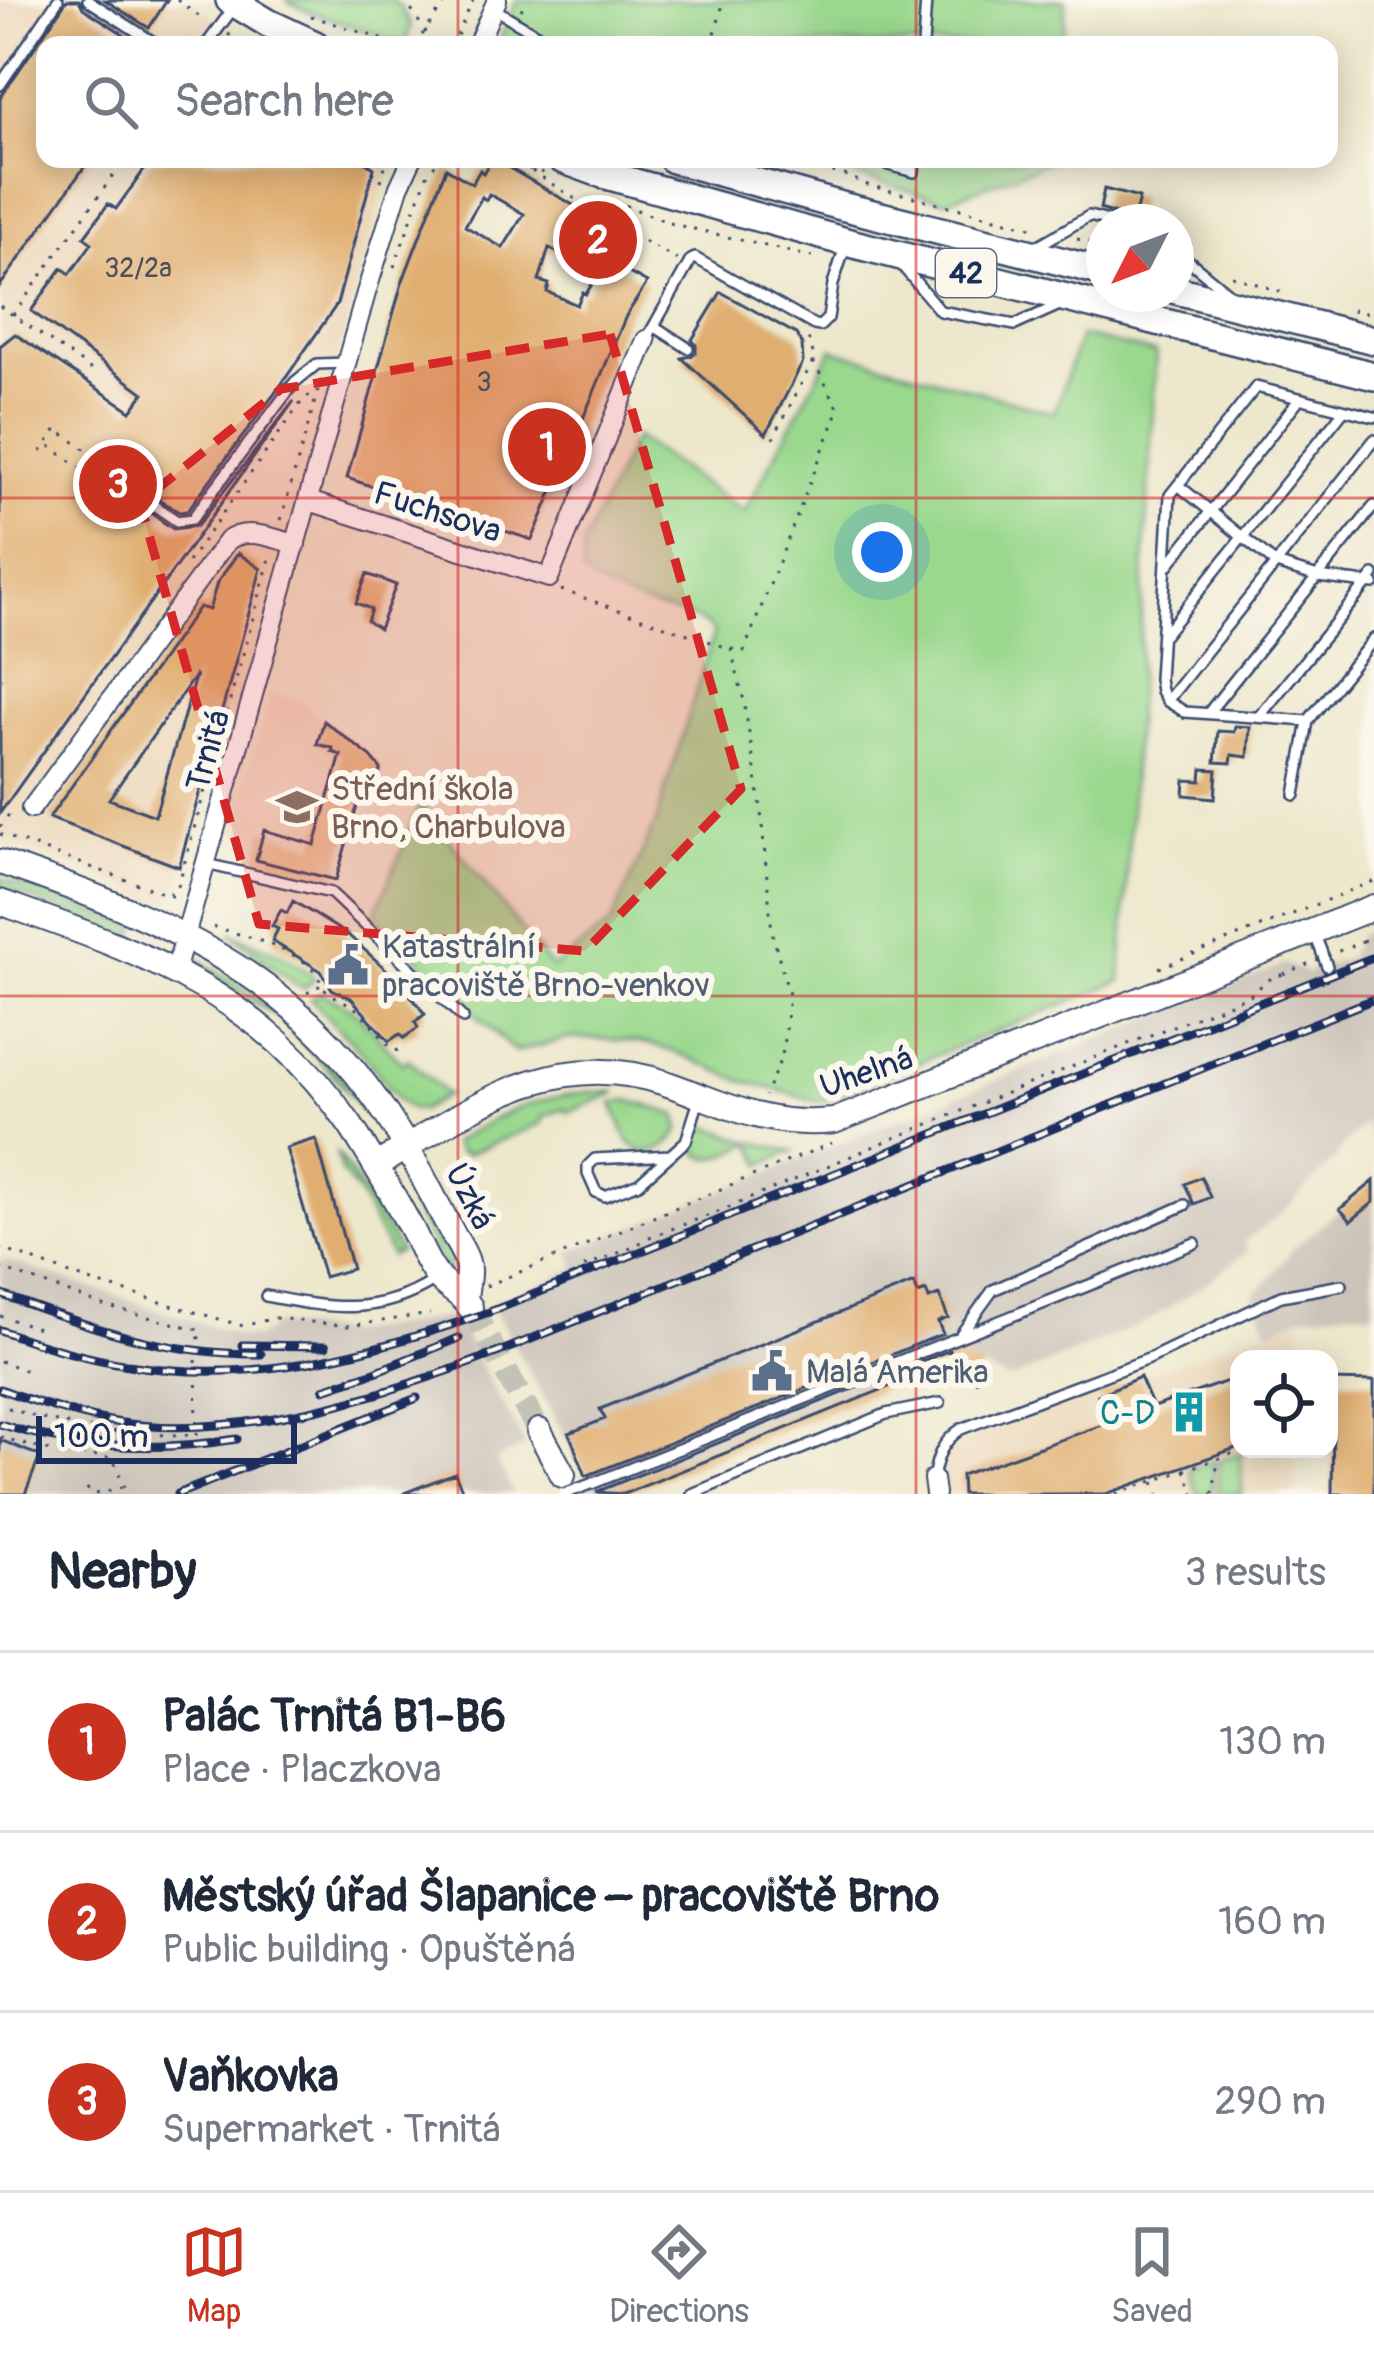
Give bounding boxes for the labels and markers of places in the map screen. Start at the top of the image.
pin: 2 [559,195,637,285]
pin: 1 [508,402,586,492]
pin: 3 [79,439,157,529]
place label: Střední škola Brno, Charbulova [331,769,566,848]
school or university icon: Střední škola Brno, Charbulova [274,784,320,830]
place label: Katastrální pracoviště Brno-venkov [382,927,710,1006]
public building icon: Katastrální pracoviště Brno-venkov [325,942,371,988]
public building icon: Malá Amerika [749,1348,795,1394]
place label: Malá Amerika [806,1352,989,1393]
building icon: C-D [1166,1389,1212,1435]
place label: C-D [1100,1393,1155,1434]

